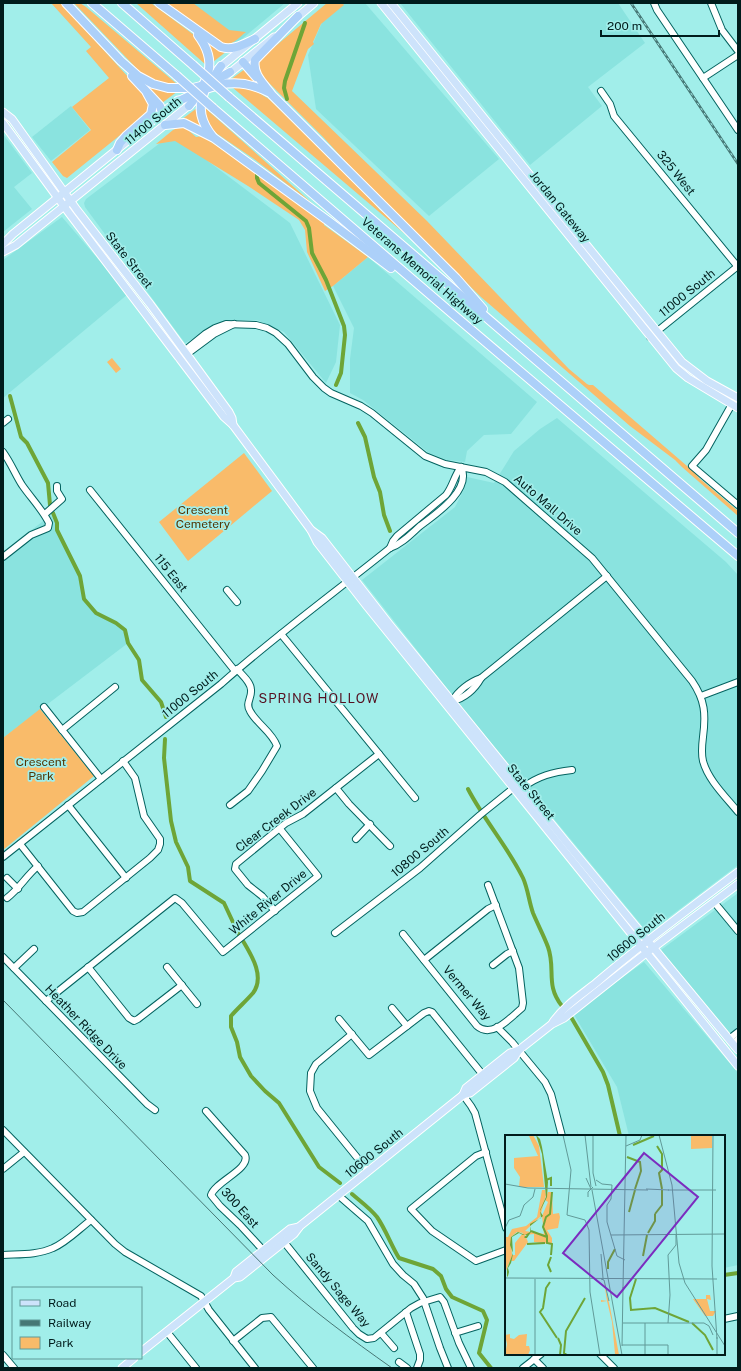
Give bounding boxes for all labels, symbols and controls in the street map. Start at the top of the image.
scale bar [601,12,719,38]
text: 200 m [607,19,642,33]
street label: 11400 South [122,94,184,148]
street label: 325 West [654,148,698,198]
street label: Jordan Gateway [527,168,594,246]
street label: Veterans Memorial Highway [359,215,486,328]
street label: State Street [103,229,156,291]
street label: 11000 South [656,266,718,320]
street label: Auto Mall Drive [511,472,585,538]
park label: Crescent Cemetery [176,503,231,531]
street label: 115 East [151,551,191,595]
street label: 11000 South [159,667,221,721]
district label: SPRING HOLLOW [259,691,379,706]
park label: Crescent Park [16,755,66,783]
street label: State Street [504,761,558,823]
street label: Clear Creek Drive [233,785,319,855]
street label: 10800 South [388,824,452,880]
street label: White River Drive [226,866,310,938]
street label: 10600 South [604,909,668,965]
street label: Vermer Way [440,963,494,1024]
street label: Heather Ridge Drive [42,982,130,1072]
street label: 10600 South [342,1125,406,1181]
inset map [505,1135,725,1355]
street label: 300 East [218,1185,262,1231]
street label: Sandy Sage Way [303,1250,374,1331]
legend [12,1287,142,1359]
text: Road [48,1296,76,1310]
text: Railway [48,1316,92,1330]
text: Park [48,1336,74,1350]

